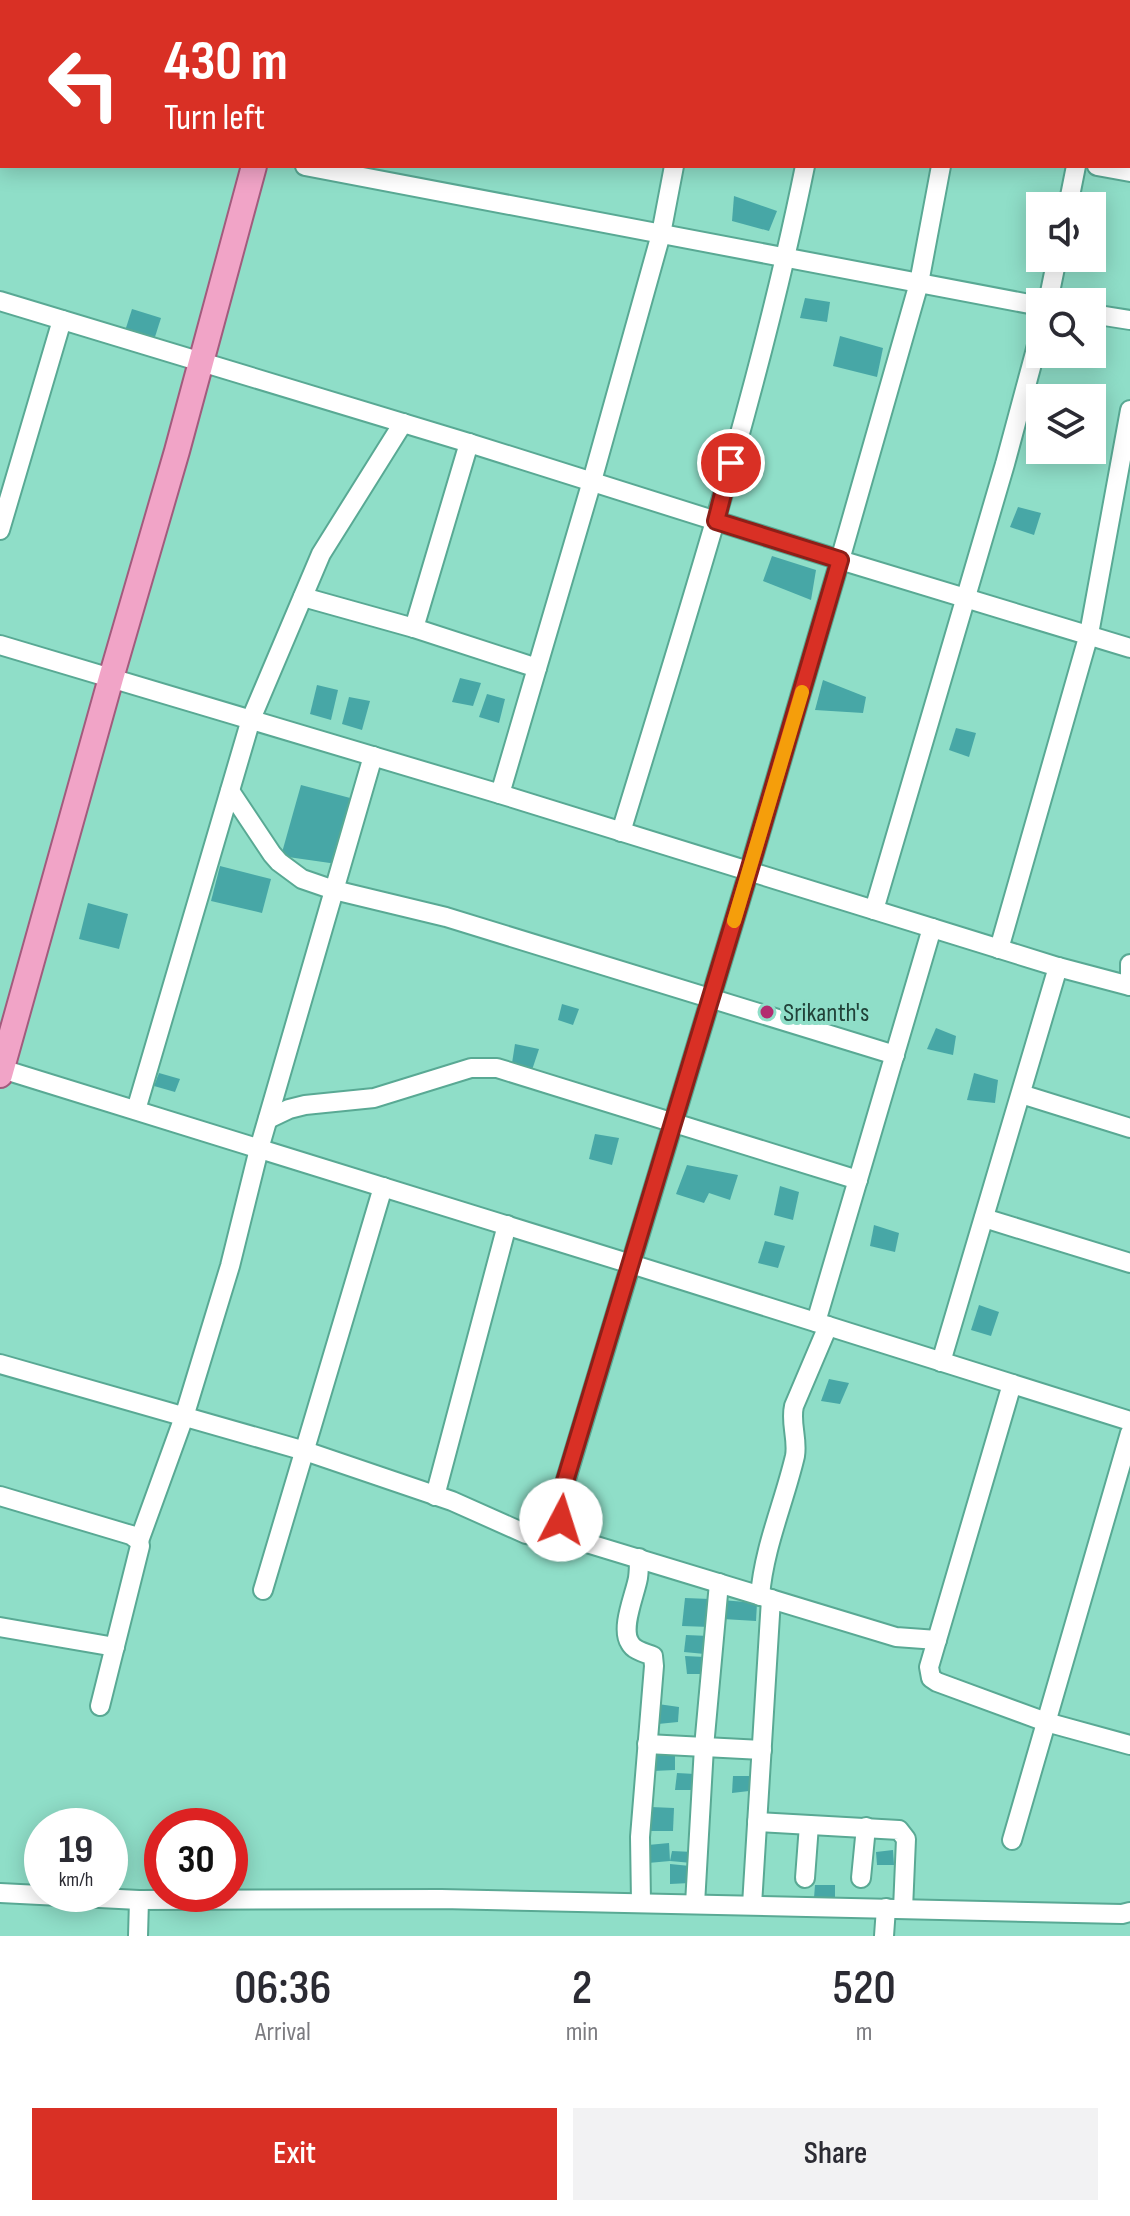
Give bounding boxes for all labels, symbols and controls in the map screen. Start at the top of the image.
text: 430 m [164,29,288,96]
icon: left [32,32,136,136]
text: Turn left [164,97,265,140]
map controls [1026,192,1106,464]
button: sound [1026,192,1106,272]
button: search [1026,288,1106,368]
button: layers [1026,384,1106,464]
pin [697,429,765,497]
icon: arrive [709,441,753,485]
place label: Srikanth's [783,998,869,1029]
marker: Srikanth's [758,1003,776,1021]
position arrow [519,1478,603,1562]
speed limit sign: 30 [144,1808,248,1912]
text: 19 [59,1826,93,1874]
text: km/h [59,1868,93,1892]
text: 06:36 [234,1960,331,2017]
text: 2 [572,1960,592,2017]
text: 520 [833,1960,896,2017]
text: Arrival [255,2017,311,2048]
text: min [566,2017,598,2048]
text: m [856,2017,872,2048]
button: Exit [32,2108,557,2200]
button: Share [573,2108,1098,2200]

